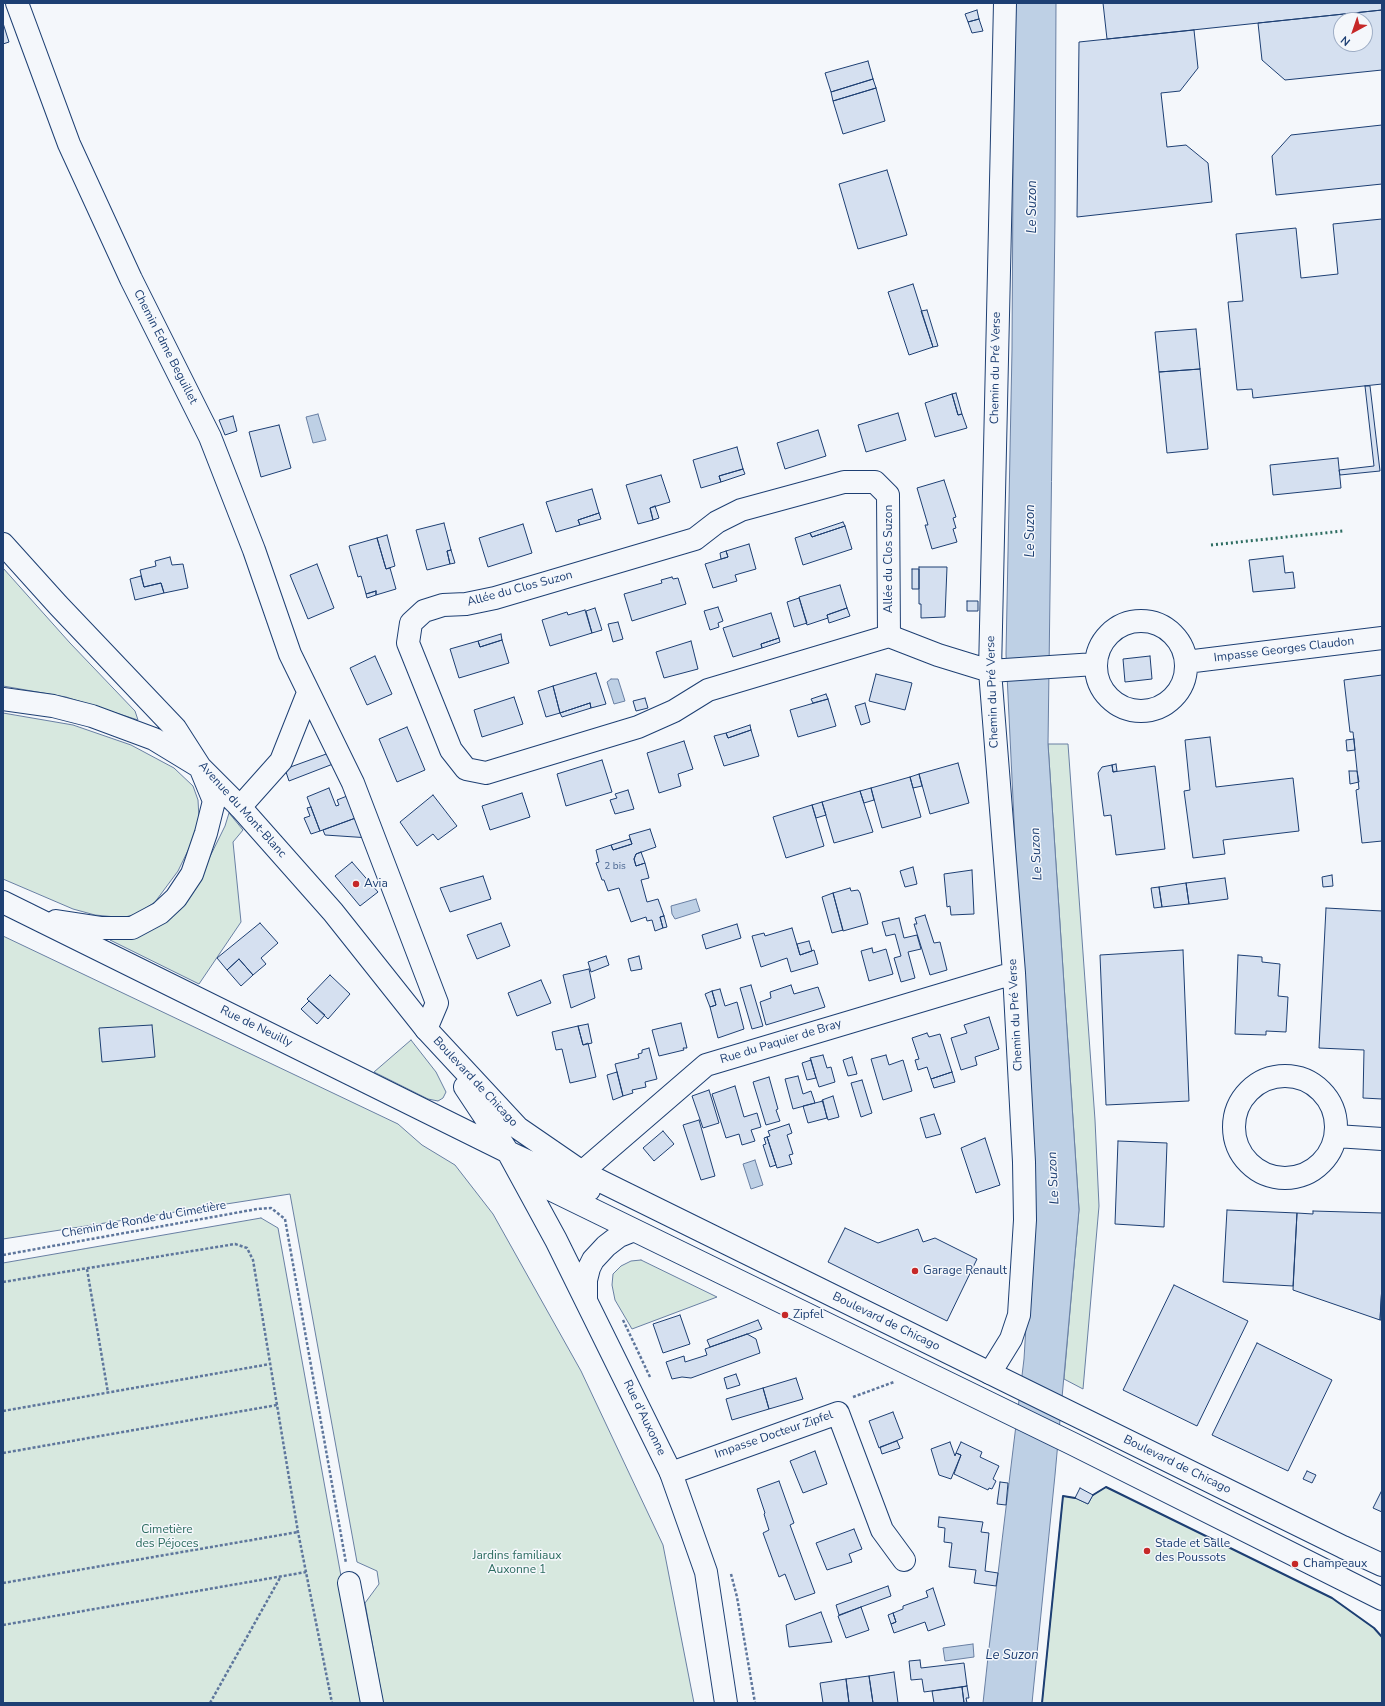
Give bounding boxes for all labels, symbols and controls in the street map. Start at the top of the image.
north arrow [1333,12,1373,52]
text: N [1338,32,1354,49]
water label: Le Suzon [1025,180,1041,234]
street label: Chemin Edme Beguillet [130,287,200,407]
street label: Chemin du Pré Verse [988,312,1004,424]
water label: Le Suzon [1023,504,1039,558]
street label: Allée du Clos Suzon [882,505,896,613]
street label: Allée du Clos Suzon [466,568,574,610]
street label: Impasse Georges Claudon [1213,634,1355,666]
street label: Chemin du Pré Verse [984,636,1002,748]
street label: Avenue du Mont-Blanc [195,759,289,861]
water label: Le Suzon [1028,827,1046,881]
house number: 2 bis [604,861,626,873]
place label: Avia [364,877,388,891]
marker: Avia [351,879,361,889]
street label: Chemin du Pré Verse [1006,958,1026,1072]
street label: Rue de Neuilly [218,1003,294,1051]
street label: Rue du Paquier de Bray [719,1017,843,1067]
street label: Boulevard de Chicago [430,1034,520,1130]
water label: Le Suzon [1045,1151,1063,1205]
street label: Chemin de Ronde du Cimetière [61,1198,227,1242]
place label: Garage Renault [923,1264,1007,1278]
marker: Garage Renault [910,1266,920,1276]
street label: Boulevard de Chicago [830,1290,942,1354]
place label: Zipfel [793,1308,824,1322]
marker: Zipfel [780,1310,790,1320]
street label: Rue d'Auxonne [620,1378,668,1458]
street label: Impasse Docteur Zipfel [713,1408,835,1462]
street label: Boulevard de Chicago [1121,1433,1233,1497]
park label: Cimetière des Péjoces [135,1523,199,1551]
place label: Stade et Salle des Poussots [1155,1537,1230,1565]
marker: Stade et Salle des Poussots [1142,1546,1152,1556]
park label: Jardins familiaux Auxonne 1 [473,1549,561,1577]
place label: Champeaux [1303,1557,1367,1571]
marker: Champeaux [1290,1559,1300,1569]
water label: Le Suzon [985,1648,1039,1664]

